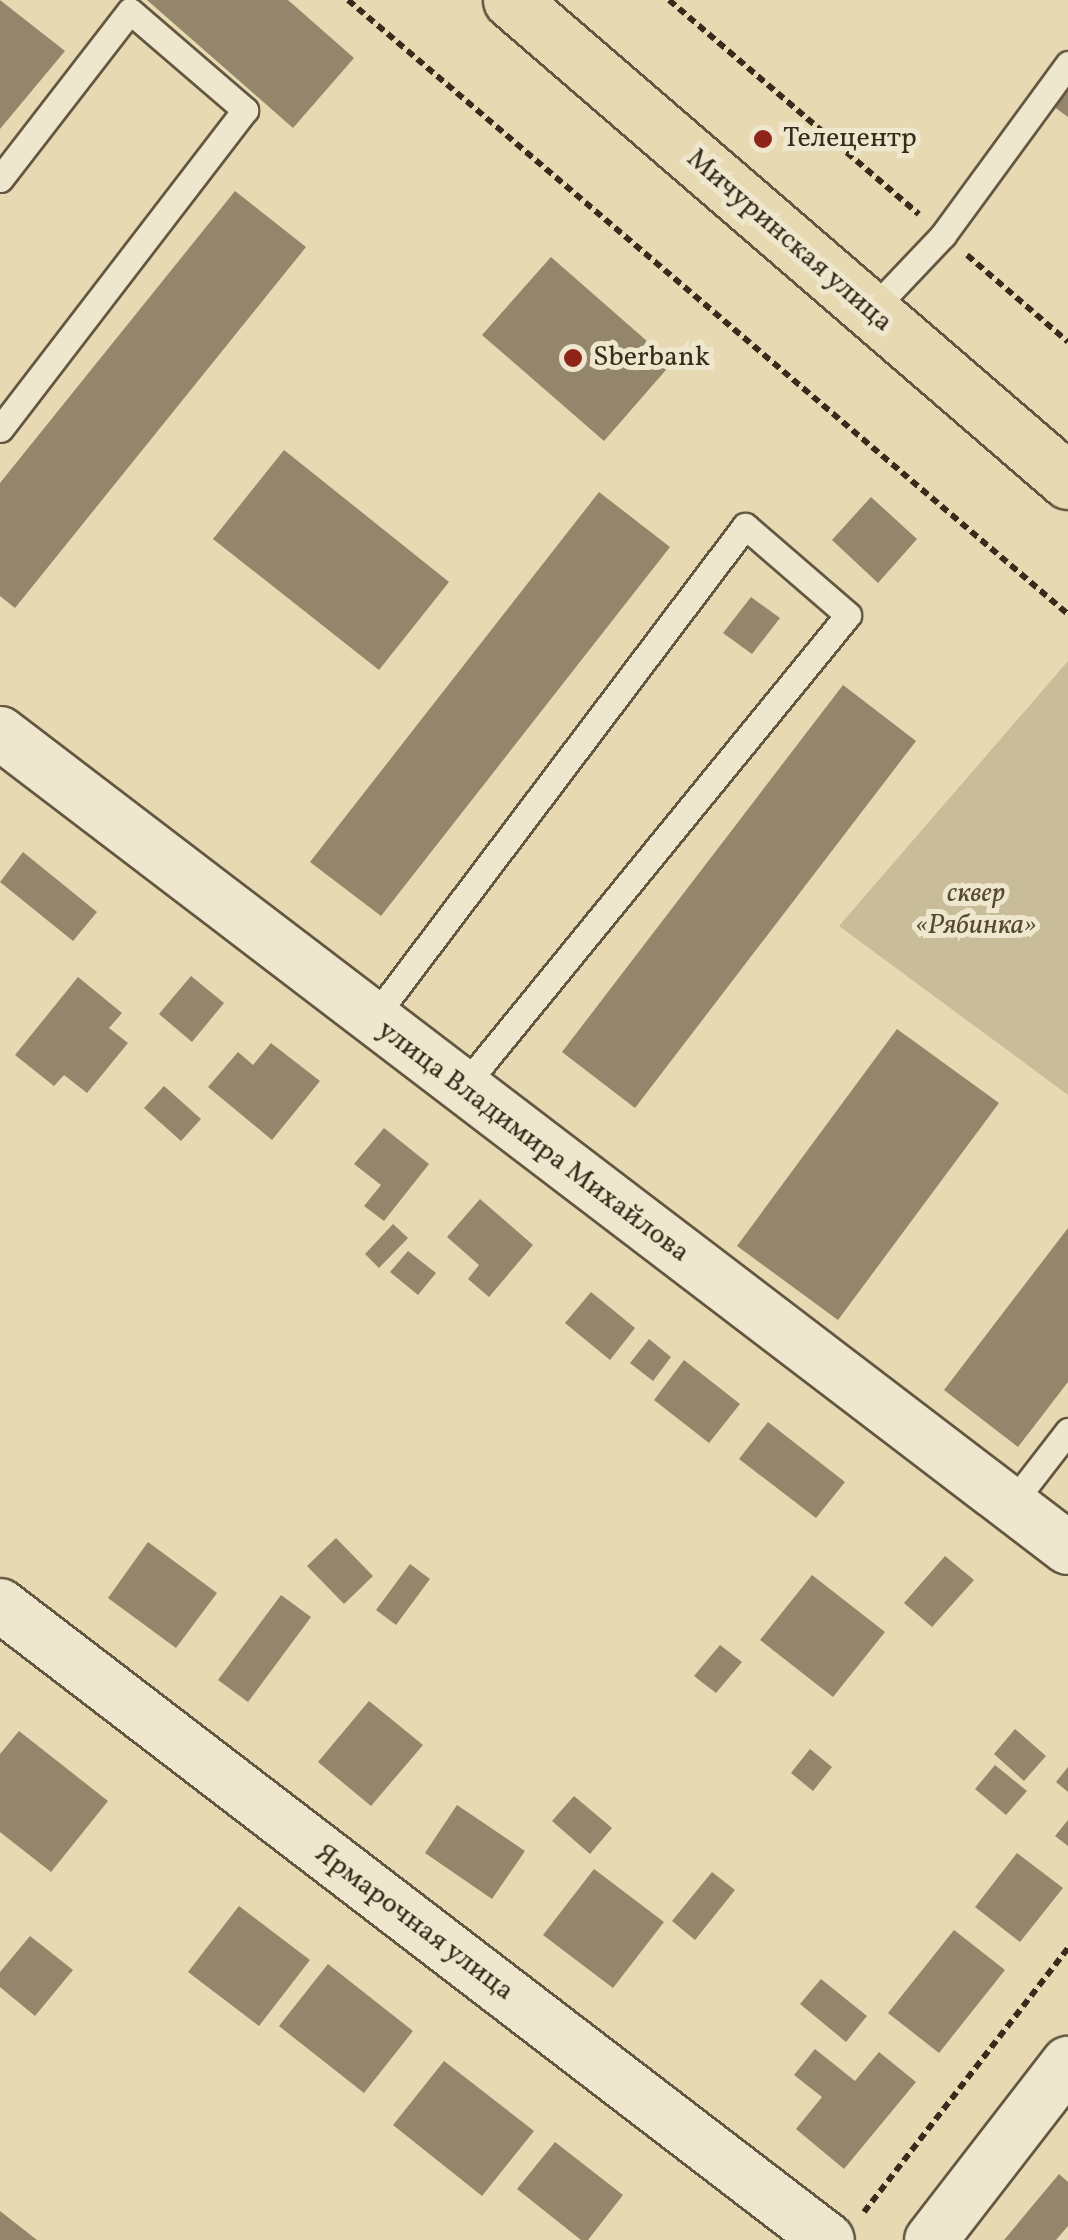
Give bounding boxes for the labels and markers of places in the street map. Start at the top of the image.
place label: Телецентр [783,122,917,156]
marker: Телецентр [752,128,774,150]
place label: Sberbank [593,341,710,375]
marker: Sberbank [562,347,584,369]

